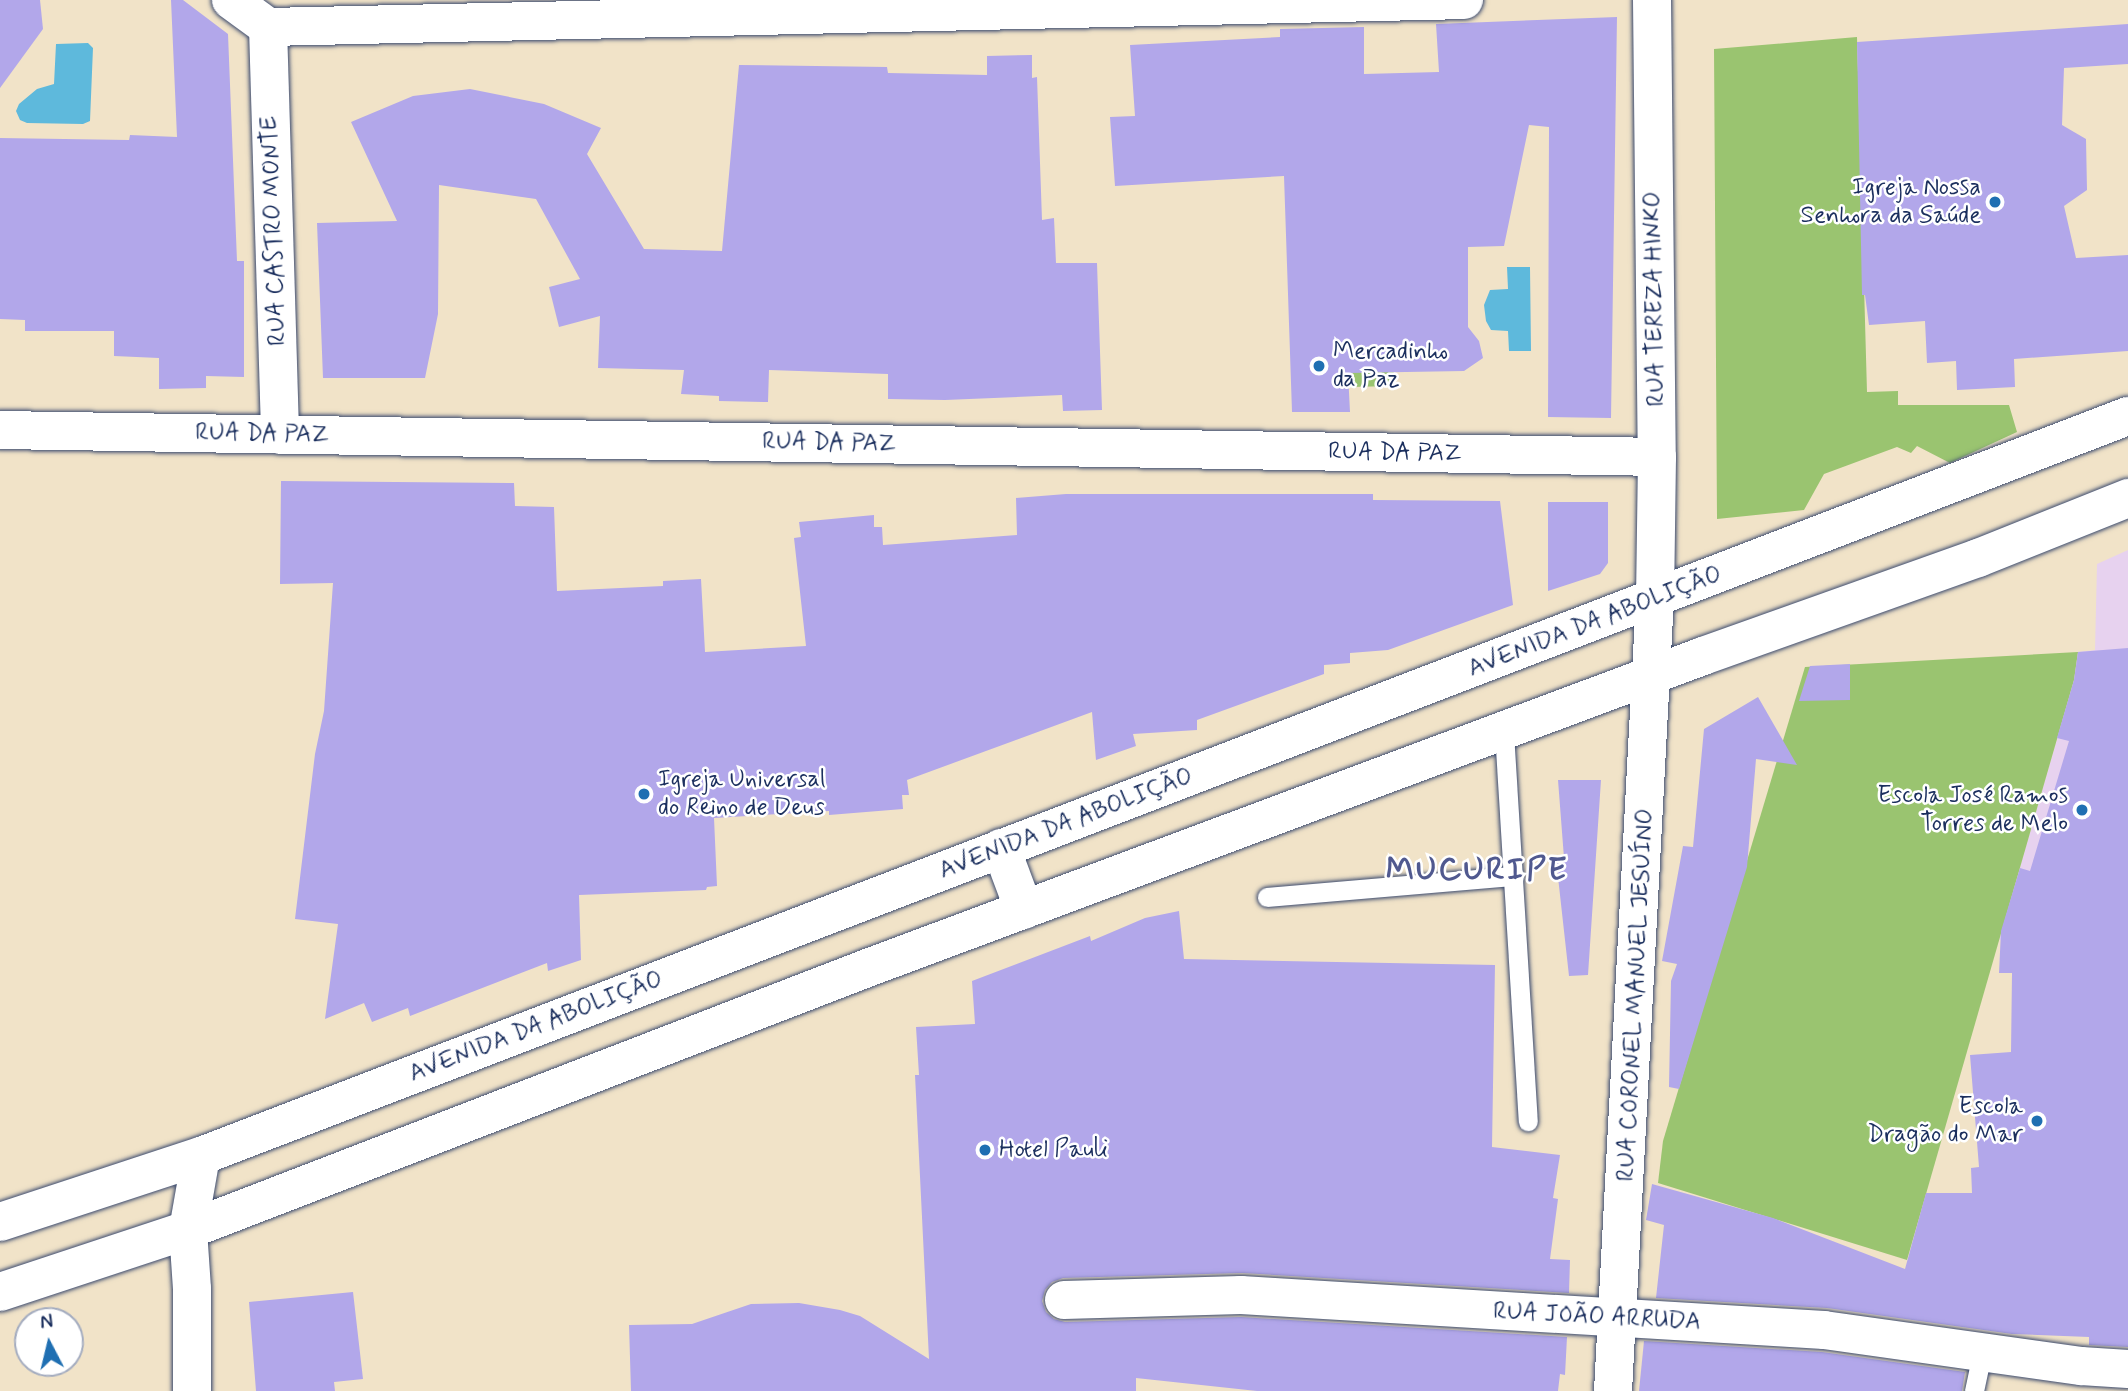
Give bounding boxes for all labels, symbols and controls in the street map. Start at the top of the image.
street label: RUA CASTRO MONTE [256,113,292,349]
place label: Igreja Nossa Senhora da Saúde [1804,174,1981,230]
street label: RUA TEREZA HINKO [1639,188,1671,410]
marker: Igreja Nossa Senhora da Saúde [1987,194,2003,210]
place label: Mercadinho da Paz [1333,338,1448,394]
marker: Mercadinho da Paz [1311,358,1327,374]
street label: RUA DA PAZ [196,418,328,450]
street label: RUA DA PAZ [763,427,895,459]
street label: RUA DA PAZ [1329,437,1461,469]
street label: AVENIDA DA ABOLIÇÃO [1467,561,1723,683]
street label: AVENIDA DA ABOLIÇÃO [938,763,1194,885]
place label: Igreja Universal do Reino de Deus [658,766,826,822]
place label: Escola José Ramos Torres de Melo [1878,782,2068,838]
marker: Igreja Universal do Reino de Deus [636,786,652,802]
marker: Escola José Ramos Torres de Melo [2074,802,2090,818]
street label: RUA CORONEL MANUEL JESUÍNO [1612,811,1660,1179]
district label: MUCURIPE [1391,851,1563,889]
street label: AVENIDA DA ABOLIÇÃO [408,966,664,1088]
place label: Escola Dragão do Mar [1872,1093,2023,1149]
marker: Escola Dragão do Mar [2029,1113,2045,1129]
place label: Hotel Pauli [999,1136,1103,1164]
marker: Hotel Pauli [977,1142,993,1158]
street label: RUA JOÃO ARRUDA [1491,1297,1703,1337]
north arrow [14,1307,84,1377]
text: N [39,1309,54,1336]

